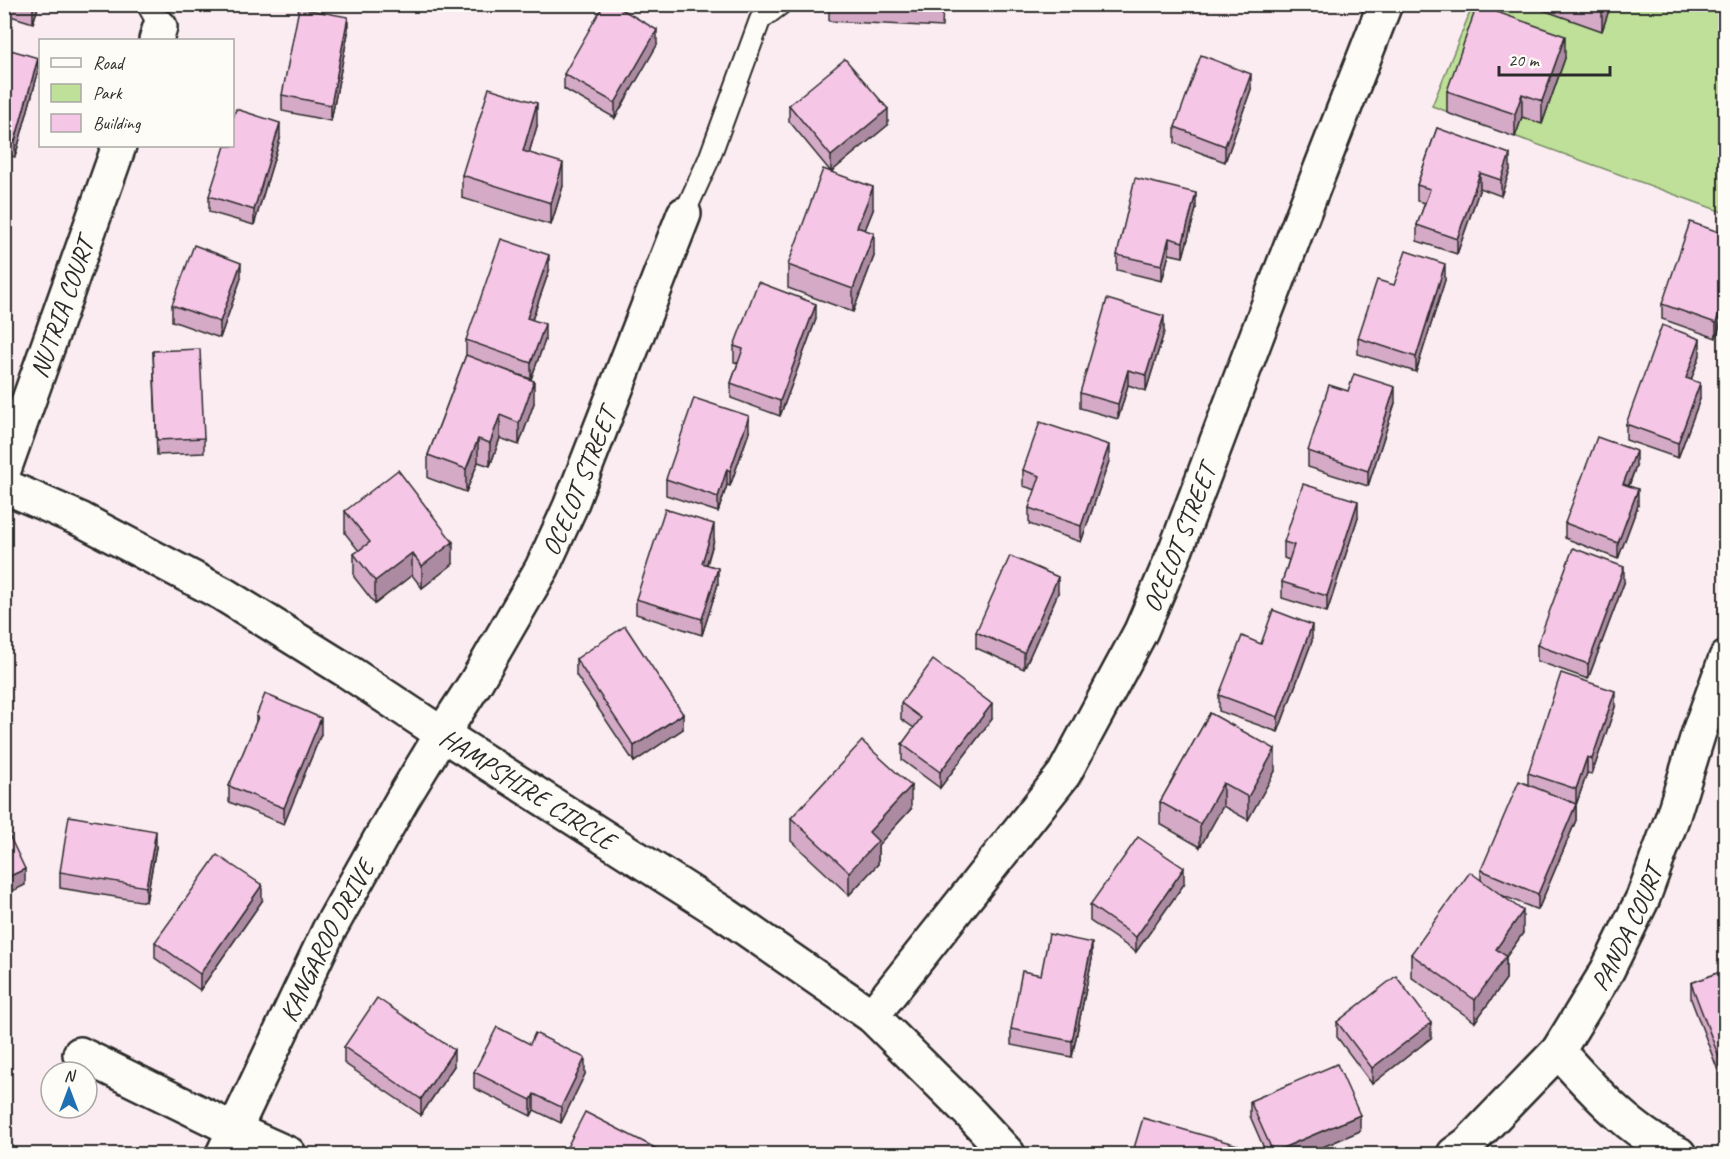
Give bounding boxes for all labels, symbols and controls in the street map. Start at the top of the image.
legend [39,39,234,147]
scale bar [1499,39,1610,77]
text: 20 m [1508,49,1541,71]
text: Road [93,52,126,74]
text: Park [93,82,123,104]
text: Building [93,112,142,134]
street label: NUTRIA COURT [22,227,104,382]
street label: OCELOT STREET [534,398,625,561]
street label: OCELOT STREET [1135,454,1225,617]
street label: HAMPSHIRE CIRCLE [434,721,625,859]
street label: KANGAROO DRIVE [272,851,383,1027]
street label: PANDA COURT [1583,854,1672,996]
north arrow [39,1060,99,1120]
text: N [64,1066,77,1086]

